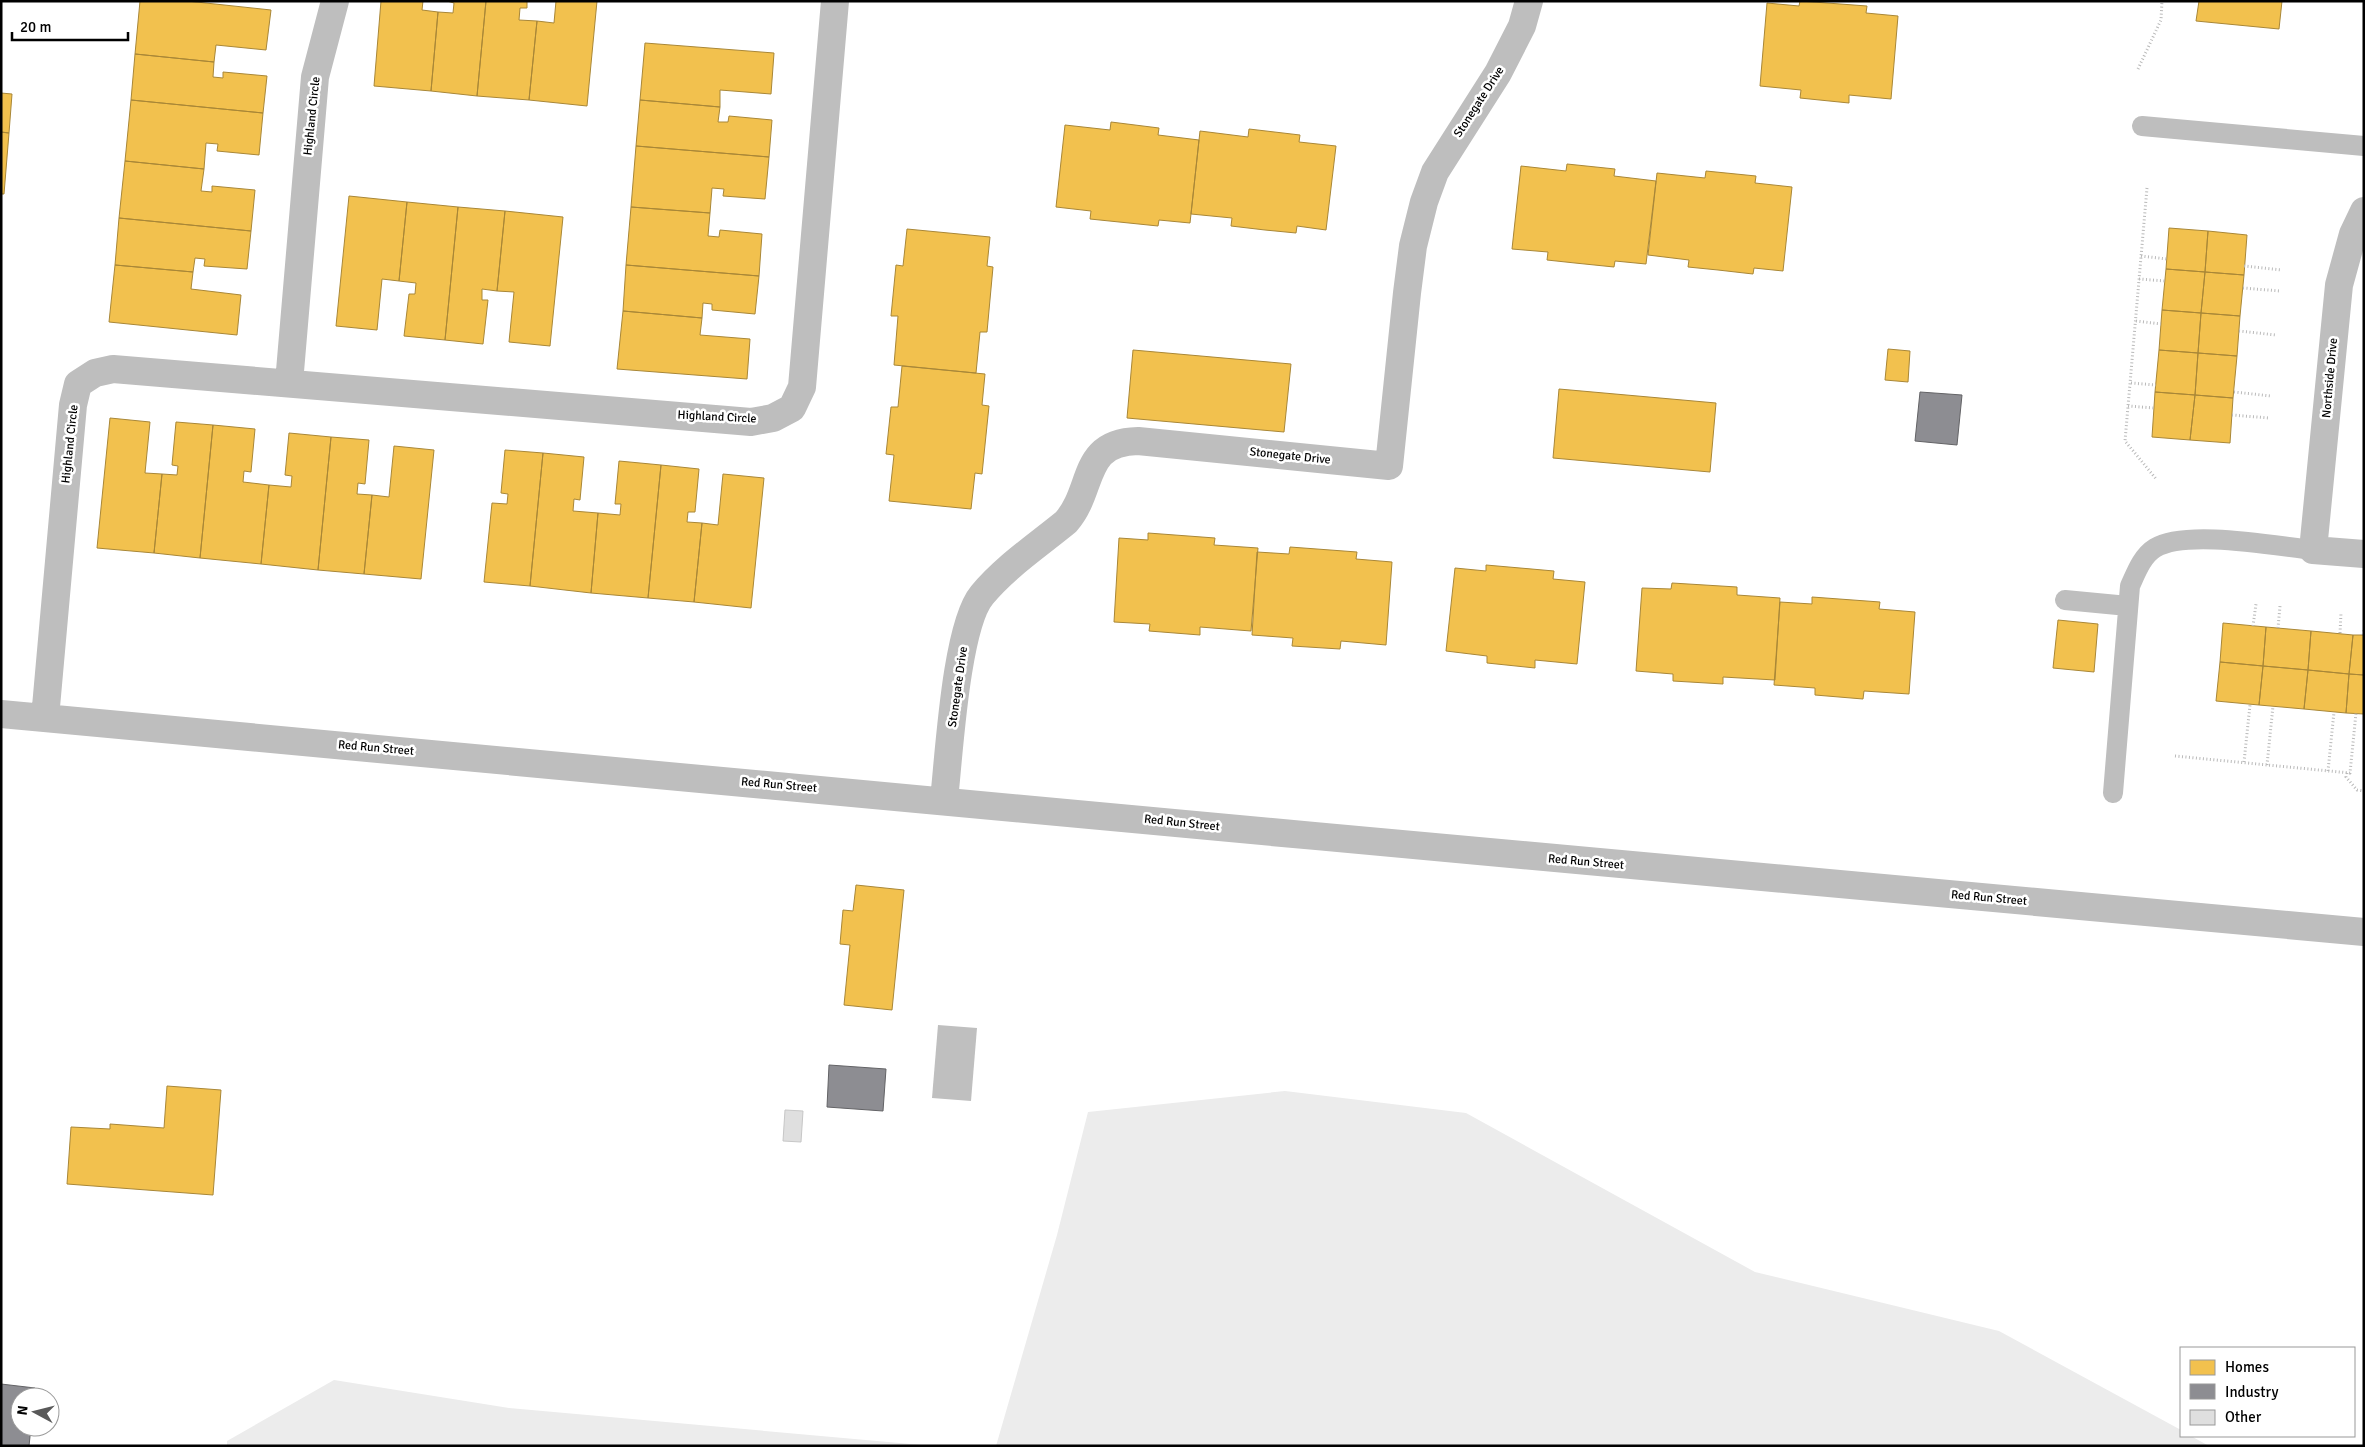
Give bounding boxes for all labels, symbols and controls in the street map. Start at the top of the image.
scale bar [12,10,129,42]
text: 20 m [20,18,51,36]
street label: Stonegate Drive [1451,64,1507,140]
street label: Highland Circle [300,76,324,156]
street label: Northside Drive [2319,337,2341,419]
street label: Highland Circle [58,404,82,484]
street label: Highland Circle [677,407,757,427]
street label: Stonegate Drive [1249,444,1331,468]
street label: Stonegate Drive [945,646,971,728]
street label: Red Run Street [337,737,415,759]
street label: Red Run Street [740,774,818,796]
street label: Red Run Street [1143,812,1221,834]
street label: Red Run Street [1547,851,1625,873]
street label: Red Run Street [1950,887,2028,909]
legend [2180,1347,2355,1437]
text: Homes [2225,1358,2269,1376]
text: Industry [2225,1383,2278,1401]
north arrow [10,1387,60,1437]
text: N [14,1405,32,1416]
text: Other [2225,1408,2262,1426]

